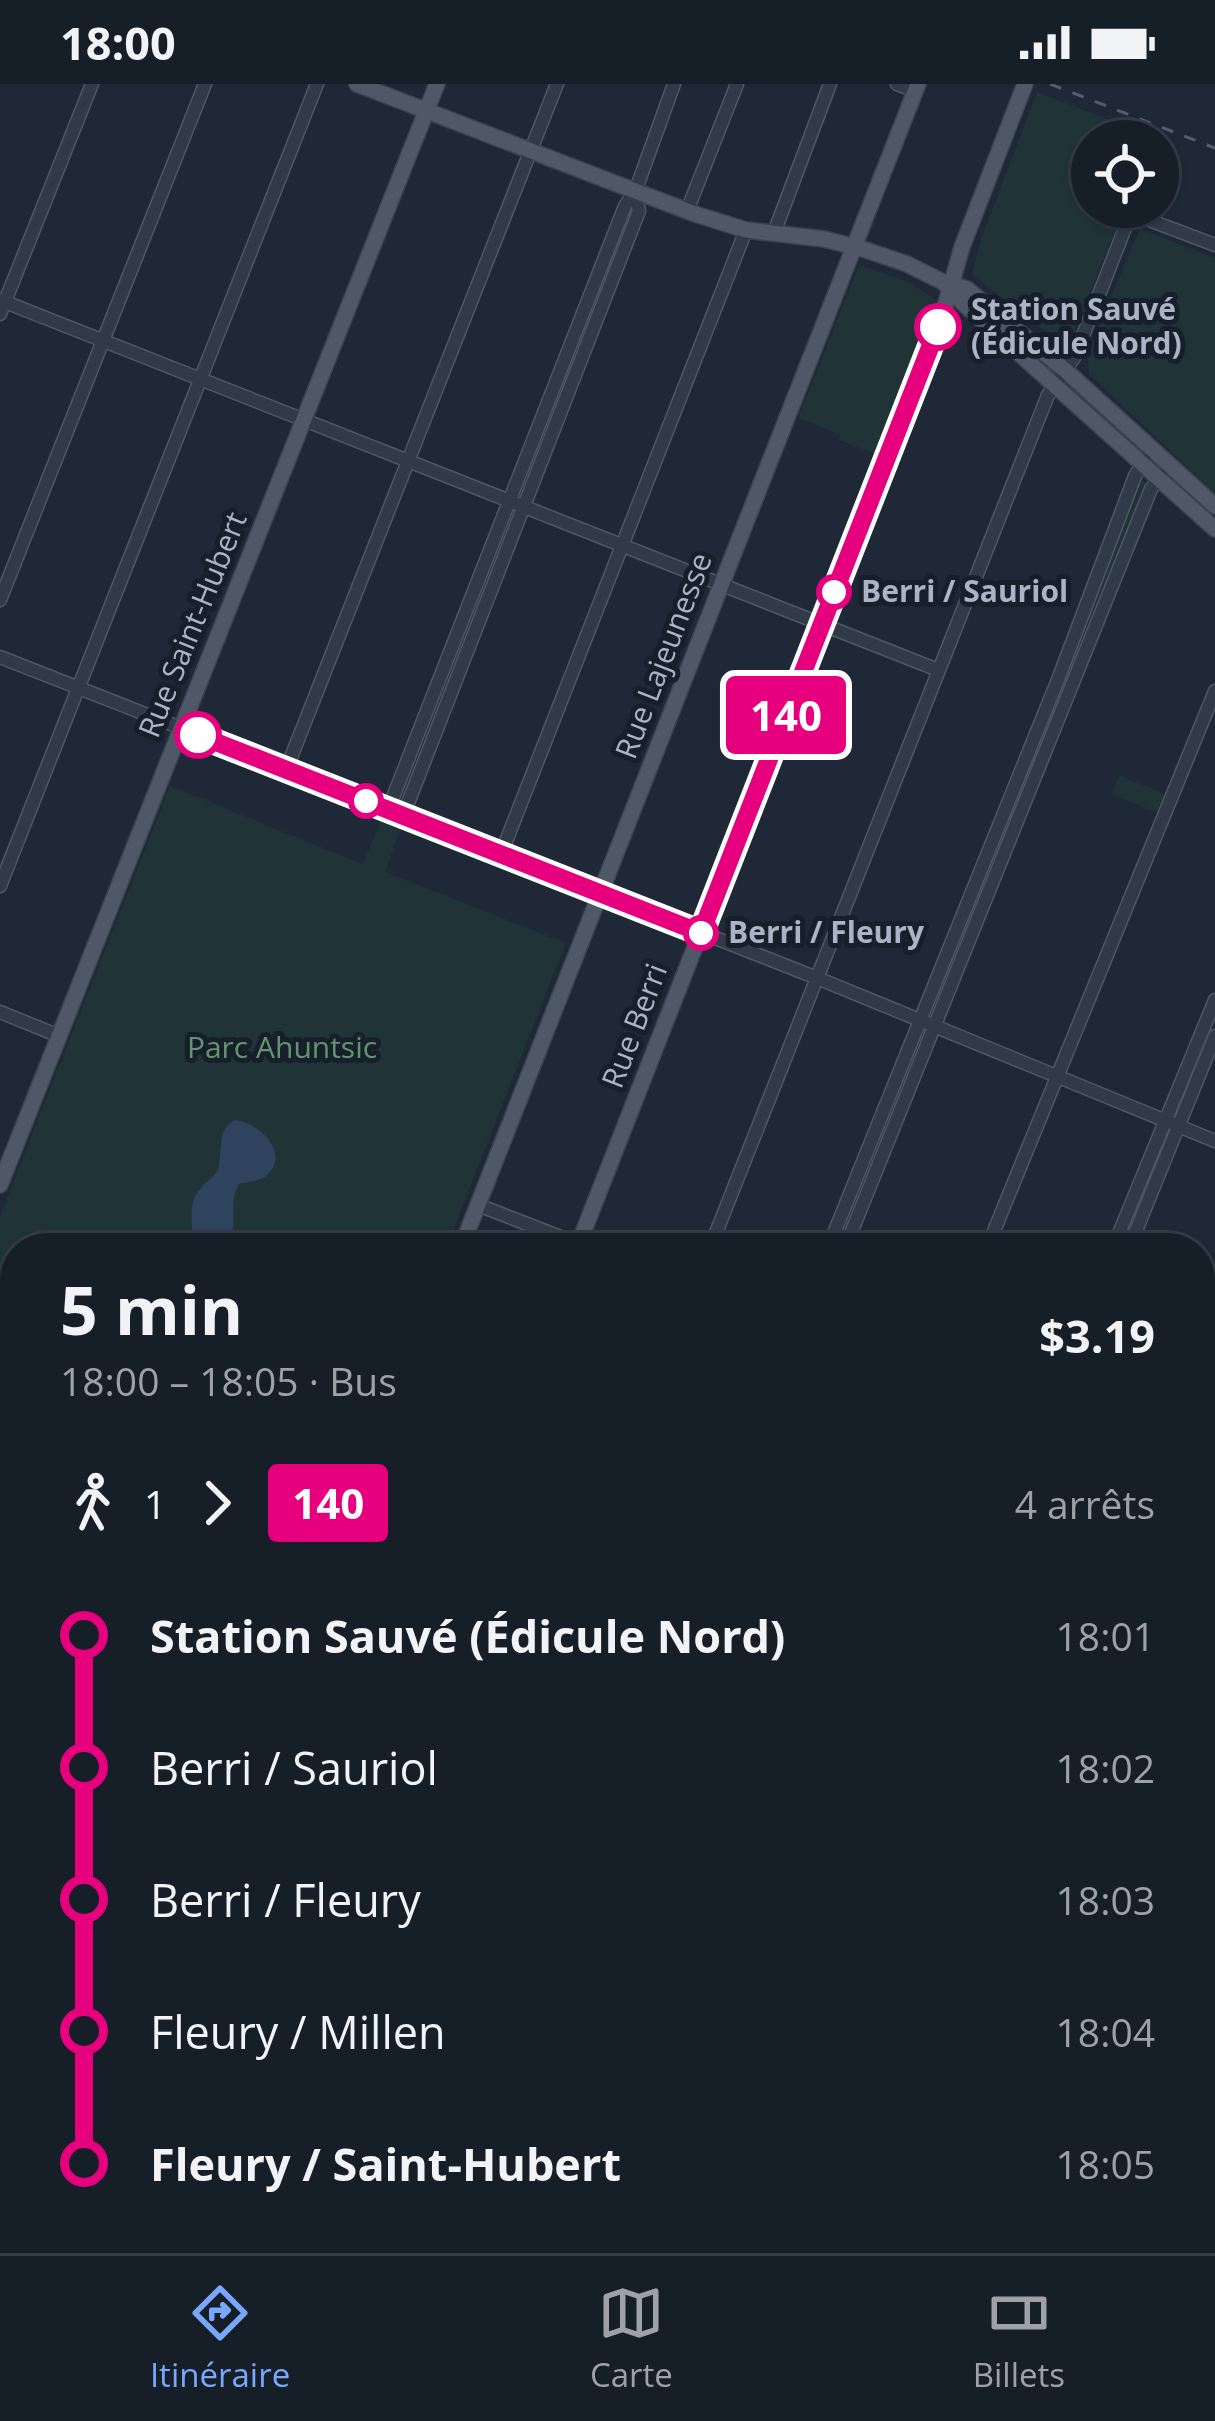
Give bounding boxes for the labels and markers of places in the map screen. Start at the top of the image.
place label: Station Sauvé (Édicule Nord) [971,288,1182,363]
marker: Station Sauvé (Édicule Nord) [916,305,960,349]
place label: Berri / Sauriol [861,570,1068,611]
marker: Berri / Sauriol [818,576,850,608]
unlabelled marker [176,713,220,757]
unlabelled marker [350,785,382,817]
place label: Berri / Fleury [728,911,925,952]
marker: Berri / Fleury [685,917,717,949]

